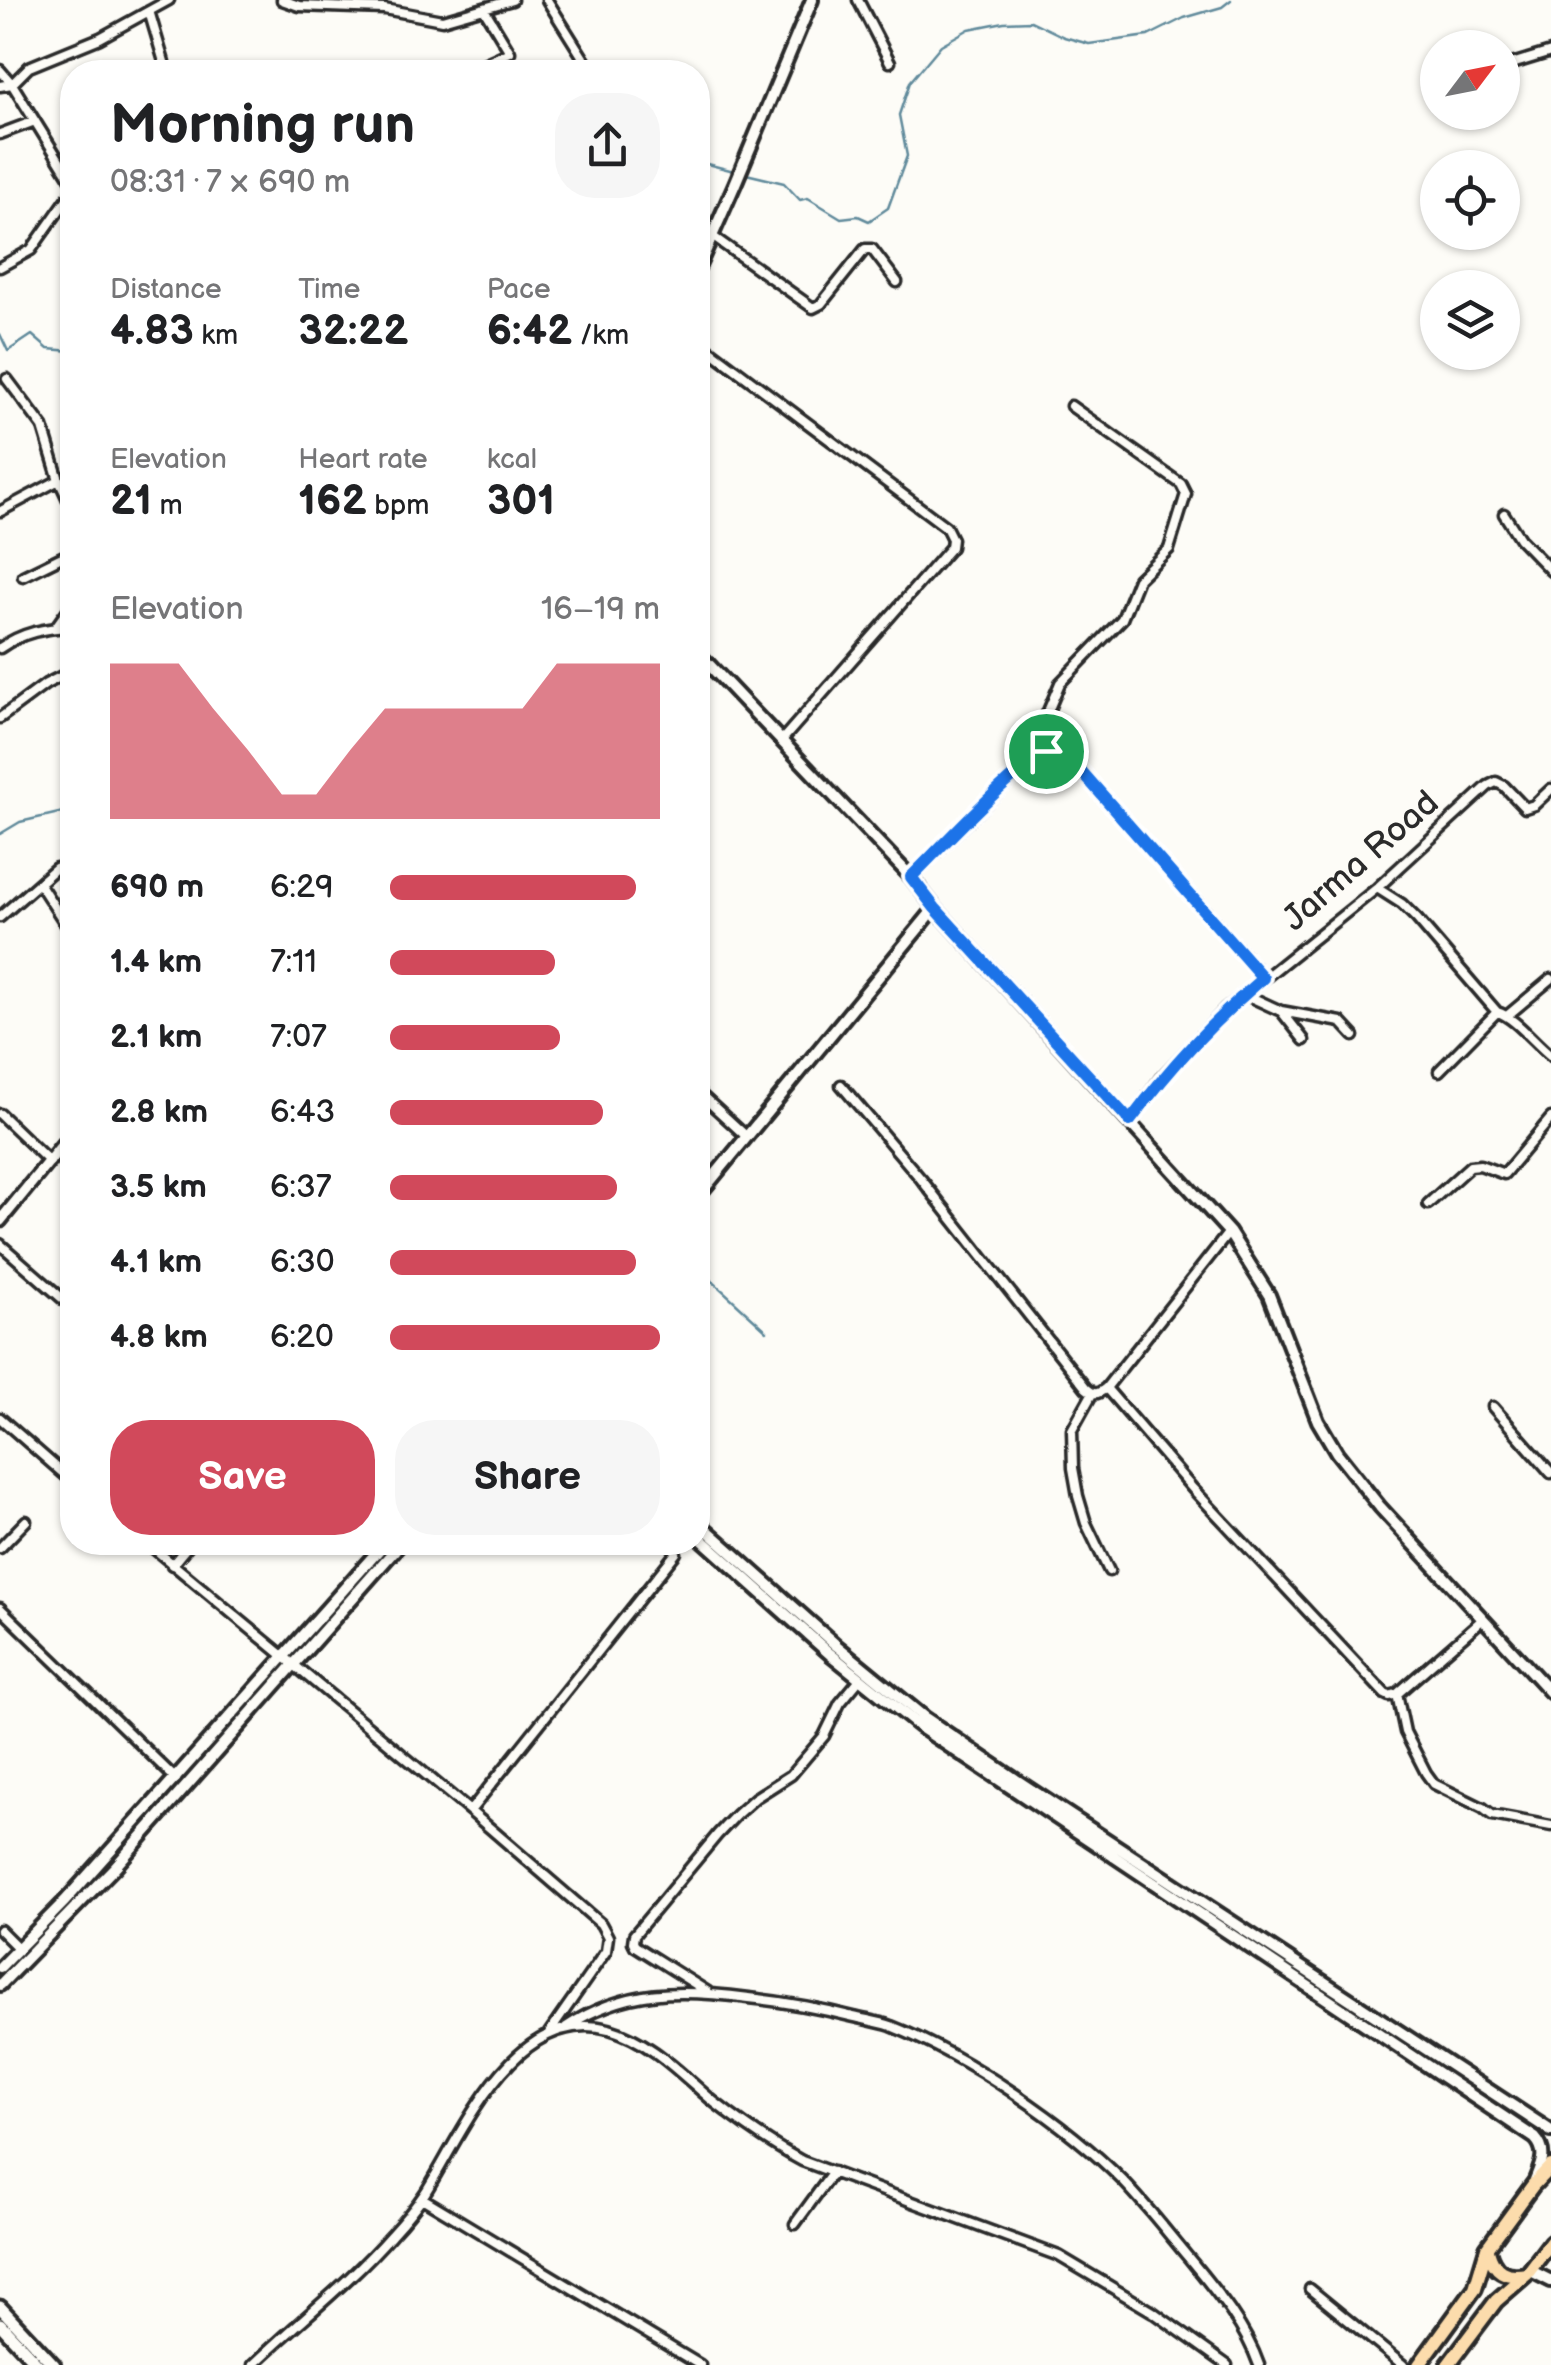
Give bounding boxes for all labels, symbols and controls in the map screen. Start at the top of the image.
north arrow [1420,30,1520,130]
map controls [1420,30,1520,370]
text: Morning run [110,92,415,159]
button: share [555,93,660,198]
button: locate [1420,150,1520,250]
text: 08:31 · 7 × 690 m [110,163,350,202]
button: layers [1420,270,1520,370]
text: Distance [110,273,222,306]
text: Time [298,273,360,306]
text: Pace [487,273,551,306]
text: 4.83 [110,306,194,357]
text: 32:22 [298,306,408,357]
text: 6:42 [487,306,572,357]
text: km [194,319,238,352]
text: /km [572,319,629,352]
text: Elevation [110,443,227,476]
text: Heart rate [298,443,428,476]
text: kcal [487,443,537,476]
text: 21 [110,476,152,527]
text: 162 [298,476,367,527]
text: 301 [487,476,555,527]
text: m [152,489,183,522]
text: bpm [367,489,429,522]
text: Elevation [110,590,243,629]
text: 16–19 m [541,590,660,629]
pin [1004,709,1089,794]
icon: arrive [1019,724,1074,779]
street label: Jarma Road [1274,782,1448,941]
text: 690 m [110,868,204,907]
text: 6:29 [270,868,333,907]
text: 1.4 km [110,943,202,982]
text: 7:11 [270,943,317,982]
text: 2.1 km [110,1018,202,1057]
text: 7:07 [270,1018,327,1057]
text: 2.8 km [110,1093,208,1132]
text: 6:43 [270,1093,335,1132]
text: 3.5 km [110,1168,207,1207]
text: 6:37 [270,1168,331,1207]
text: 4.1 km [110,1243,202,1282]
text: 6:30 [270,1243,335,1282]
text: 4.8 km [110,1318,208,1357]
text: 6:20 [270,1318,334,1357]
button: Save [110,1420,375,1535]
button: Share [395,1420,660,1535]

